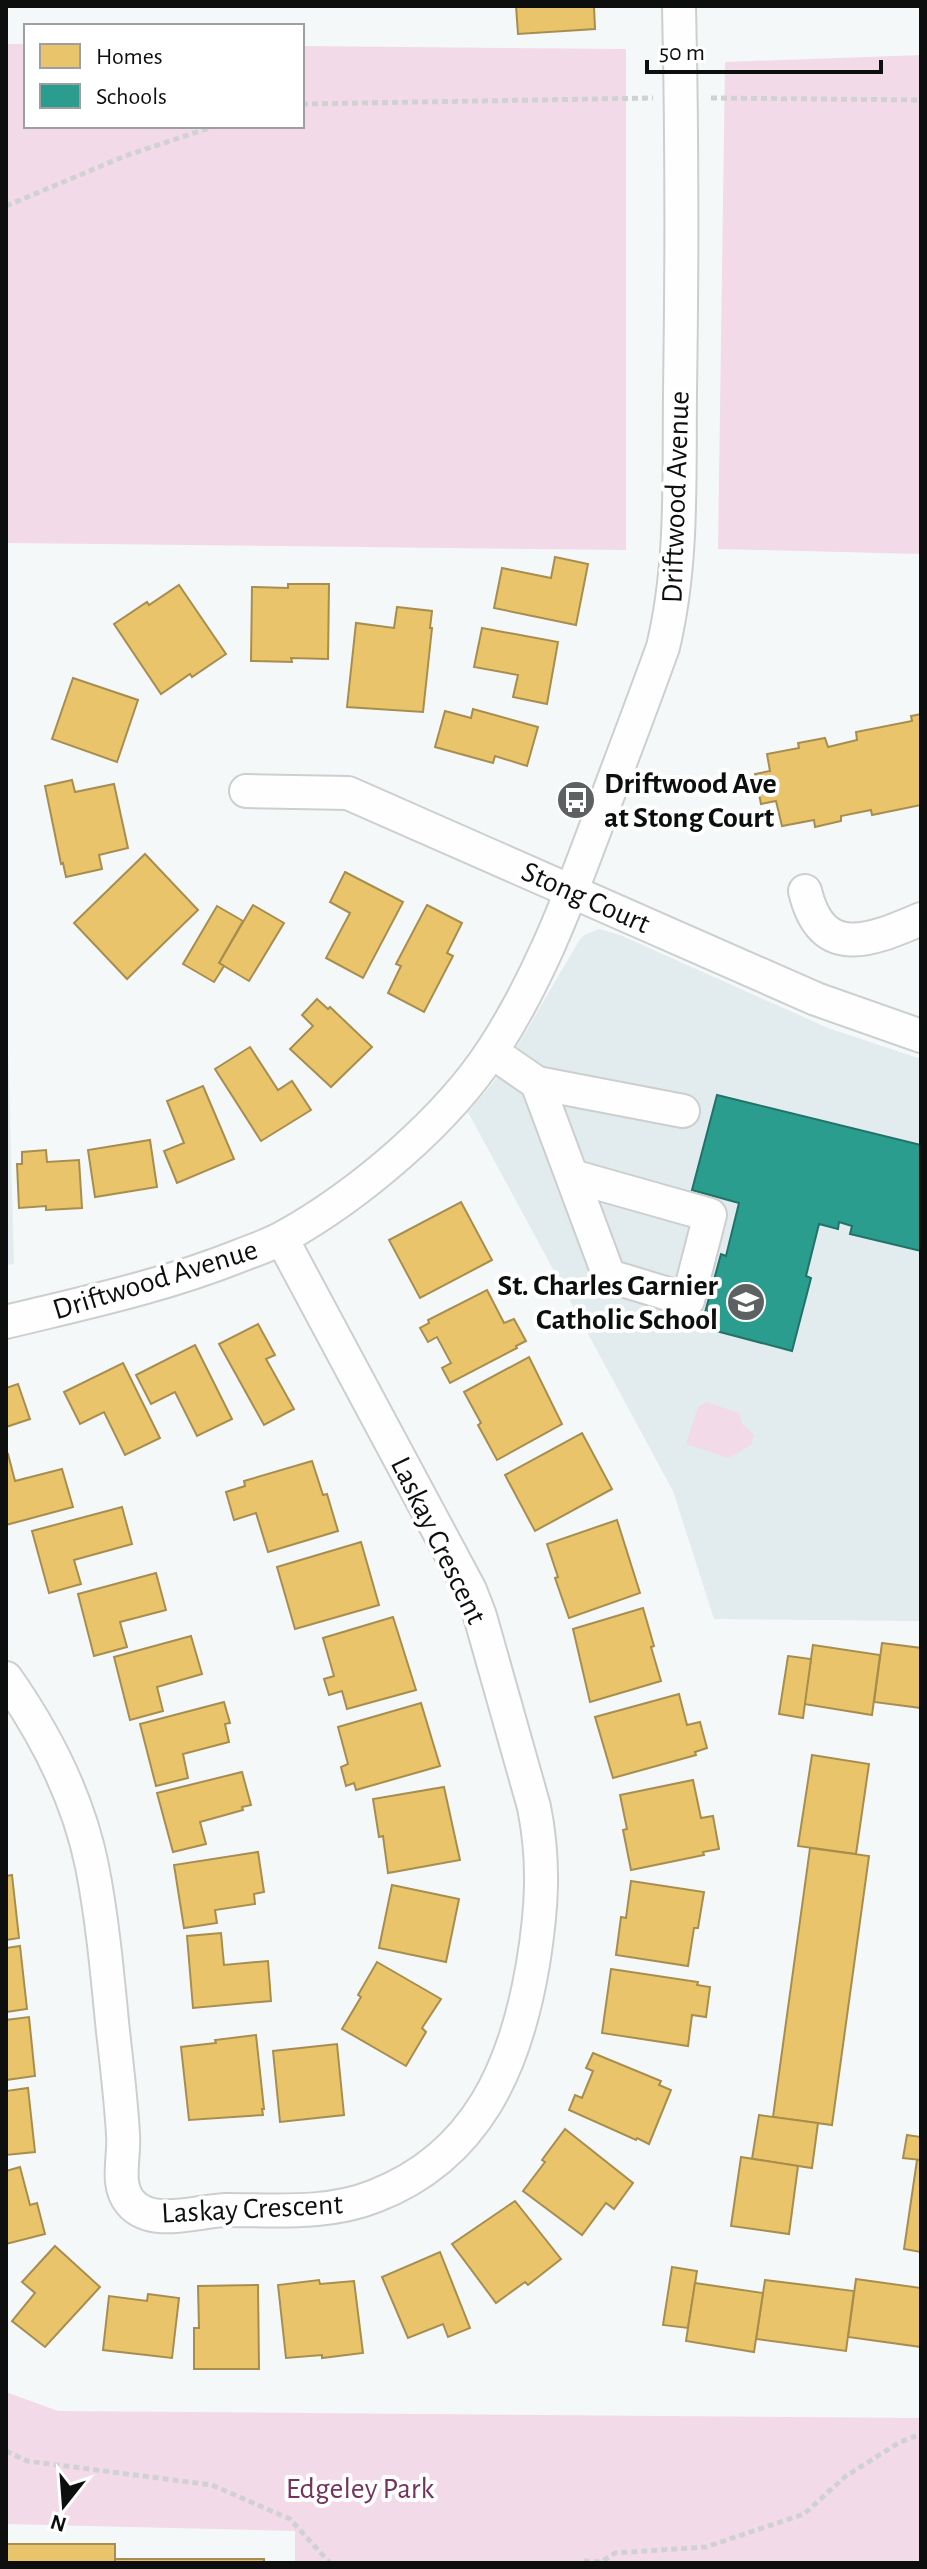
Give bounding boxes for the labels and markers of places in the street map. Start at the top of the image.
place label: Driftwood Ave at Stong Court [604,769,777,833]
bus stop icon: Driftwood Ave at Stong Court [555,779,597,821]
place label: St. Charles Garnier Catholic School [497,1271,719,1335]
school or university icon: St. Charles Garnier Catholic School [725,1281,767,1323]

